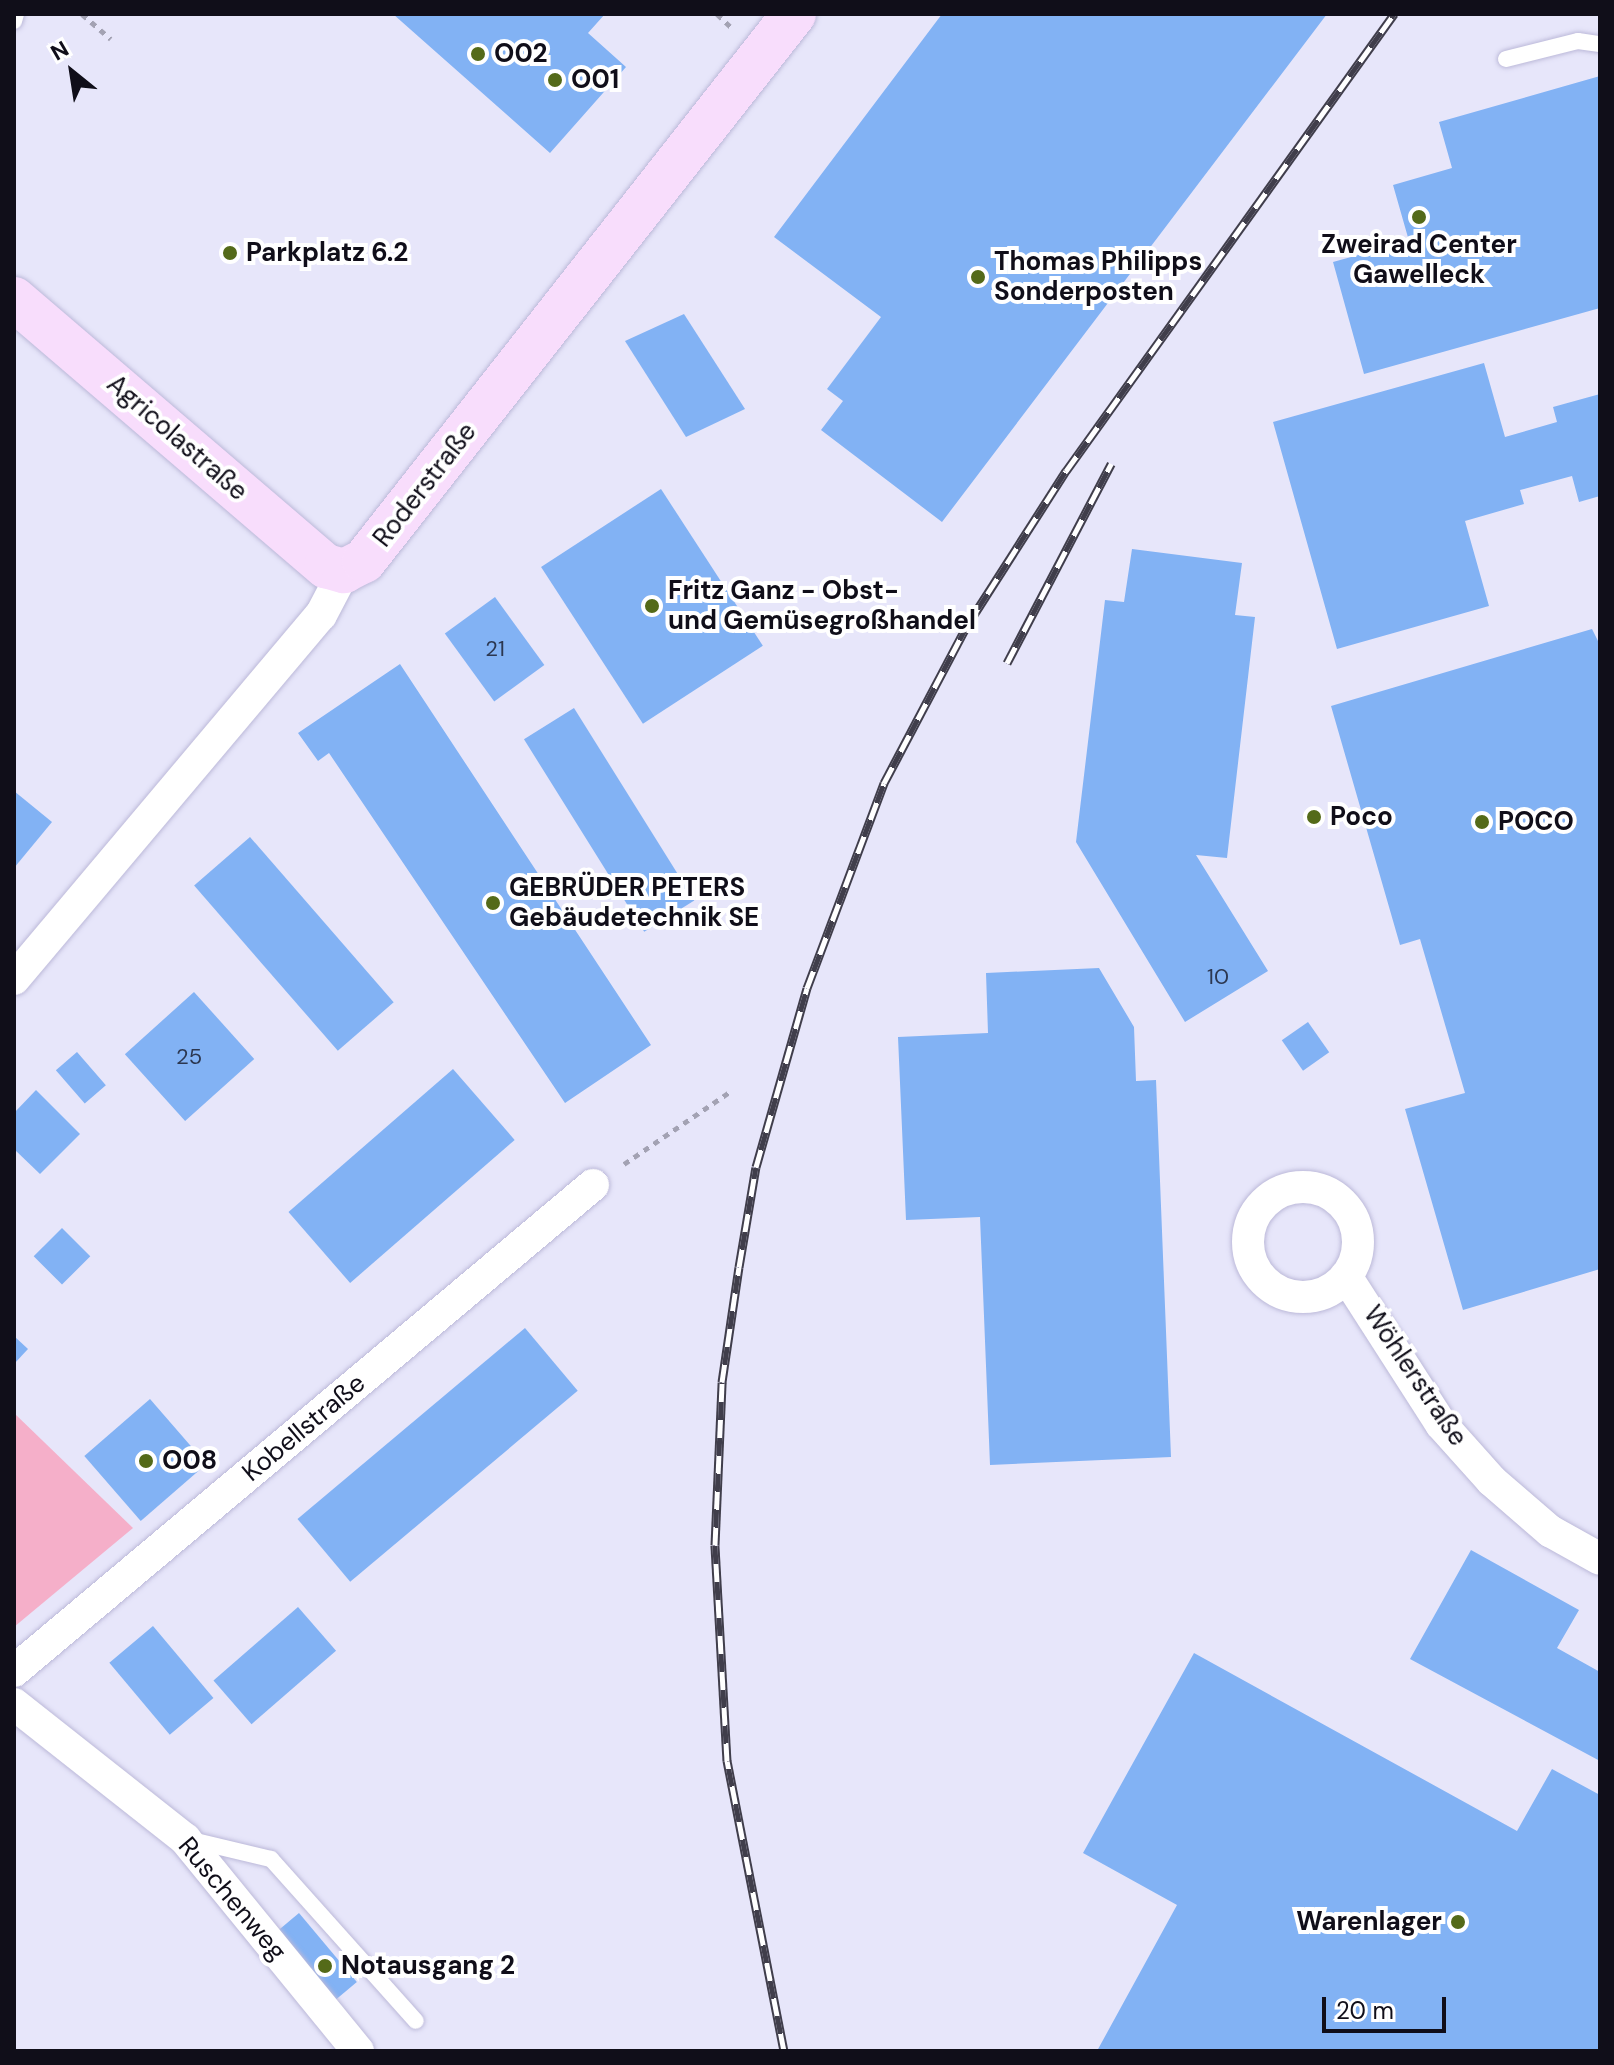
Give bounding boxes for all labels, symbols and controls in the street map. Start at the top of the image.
north arrow [32,32,112,112]
text: N [46,34,74,67]
place label: O02 [494,38,548,70]
marker: O02 [469,45,487,63]
place label: O01 [571,64,619,96]
marker: O01 [546,71,564,89]
marker: Zweirad Center Gawelleck [1410,208,1428,226]
place label: Zweirad Center Gawelleck [1321,229,1517,290]
place label: Parkplatz 6.2 [246,237,408,269]
marker: Parkplatz 6.2 [221,244,239,262]
place label: Thomas Philipps Sonderposten [994,246,1202,308]
marker: Thomas Philipps Sonderposten [969,268,987,286]
street label: Agricolastraße [100,369,254,507]
street label: Roderstraße [367,417,483,553]
place label: Fritz Ganz - Obst- und Gemüsegroßhandel [668,575,976,636]
marker: Fritz Ganz - Obst- und Gemüsegroßhandel [643,597,661,615]
house number: 21 [485,636,505,662]
place label: Poco [1330,801,1393,833]
place label: POCO [1498,806,1574,838]
marker: Poco [1305,808,1323,826]
marker: POCO [1473,813,1491,831]
place label: GEBRÜDER PETERS Gebäudetechnik SE [509,872,759,934]
marker: GEBRÜDER PETERS Gebäudetechnik SE [484,894,502,912]
house number: 10 [1207,964,1229,990]
house number: 25 [176,1044,202,1070]
street label: Wöhlerstraße [1357,1300,1473,1452]
street label: Kobellstraße [236,1368,372,1488]
place label: O08 [162,1445,217,1477]
marker: O08 [137,1452,155,1470]
street label: Ruschenweg [171,1831,293,1967]
place label: Warenlager [1296,1906,1442,1938]
marker: Warenlager [1449,1913,1467,1931]
place label: Notausgang 2 [341,1950,515,1982]
marker: Notausgang 2 [316,1957,334,1975]
scale bar [1326,1981,1450,2031]
text: 20 m [1336,1995,1394,2026]

